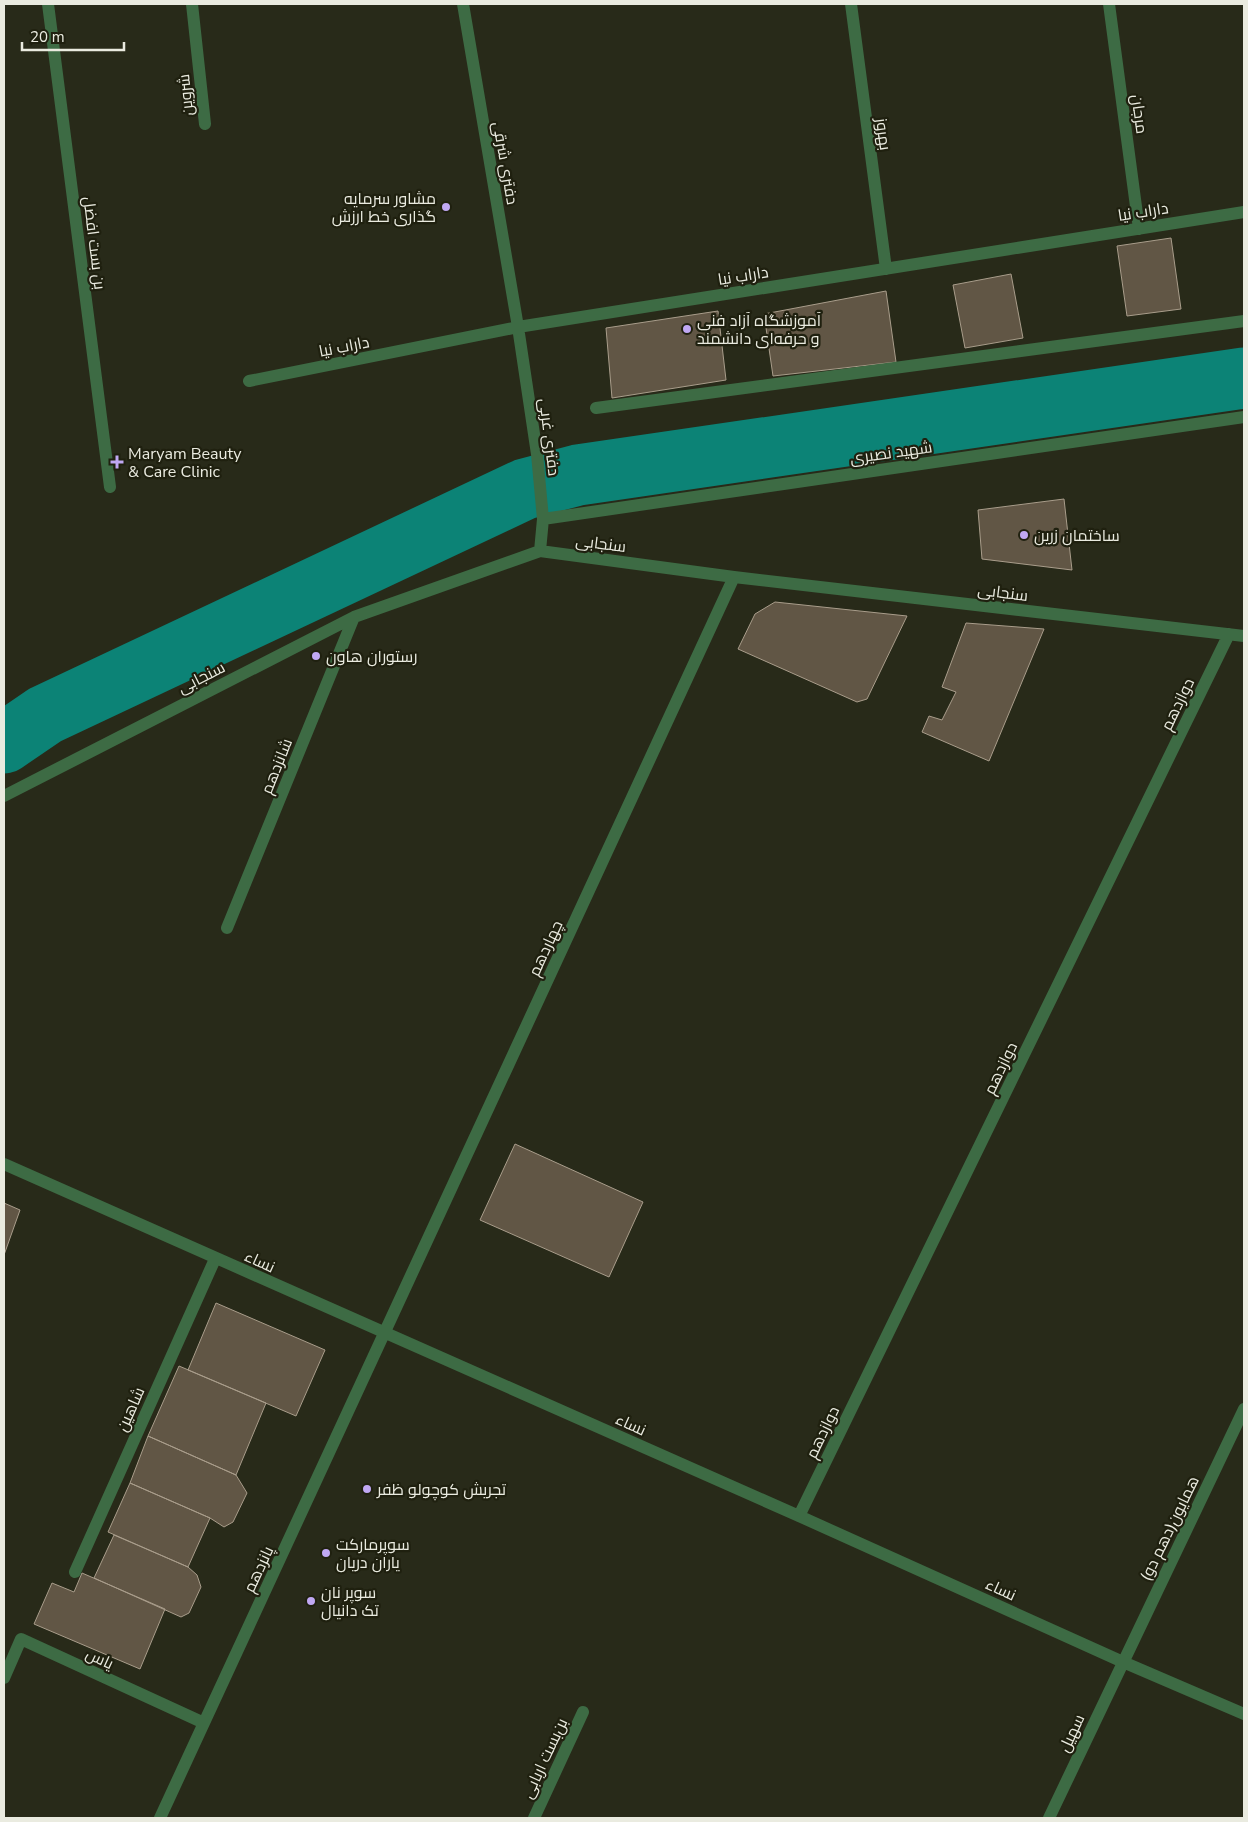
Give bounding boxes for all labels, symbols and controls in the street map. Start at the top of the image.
scale bar [22,20,125,52]
text: 20 m [30,27,65,47]
street label: شروین [173,73,199,117]
street label: مرجان [1125,93,1153,135]
street label: بهروز [870,115,896,152]
street label: دفتری شرقی [487,120,523,206]
place label: مشاور سرمایه‌ گذاری خط ارزش [332,188,436,228]
street label: بن بست افضل [77,195,111,291]
street label: داراب نیا [1116,197,1170,227]
marker: مشاور سرمایه‌ گذاری خط ارزش [440,201,452,213]
street label: داراب نیا [716,261,770,291]
place label: آموزشگاه آزاد فنی و حرفه‌ای دانشمند [697,310,822,350]
marker: آموزشگاه آزاد فنی و حرفه‌ای دانشمند [681,323,693,335]
street label: داراب نیا [317,331,371,363]
street label: دفتری غربی [533,397,565,477]
street label: شهید نصیری [849,436,934,470]
place label: Maryam Beauty & Care Clinic [128,443,242,483]
marker: Maryam Beauty & Care Clinic [110,455,124,469]
place label: ساختمان زرین [1034,525,1120,547]
marker: ساختمان زرین [1018,529,1030,541]
street label: سنجابی [574,530,627,558]
street label: سنجابی [976,579,1029,607]
place label: رستوران هاون [326,646,418,668]
marker: رستوران هاون [310,650,322,662]
street label: سنجابی [174,657,229,699]
street label: دوازدهم [1156,674,1200,734]
street label: شانزدهم [256,735,298,797]
street label: چهاردهم [523,917,568,980]
street label: دوازدهم [979,1038,1023,1098]
street label: نساء [241,1245,278,1278]
street label: شاهین [111,1384,150,1435]
street label: دوازدهم [801,1402,845,1462]
street label: نساء [612,1408,649,1441]
street label: همایون(دهم دو) [1135,1472,1205,1585]
place label: تجریش کوچولو ظفر [376,1479,507,1501]
marker: تجریش کوچولو ظفر [361,1483,373,1495]
place label: سوپرمارکت یاران دریان [336,1534,410,1574]
street label: پانزدهم [239,1542,280,1596]
marker: سوپرمارکت یاران دریان [320,1547,332,1559]
street label: نساء [982,1573,1019,1606]
place label: سوپر نان تک دانیال [321,1582,380,1622]
marker: سوپر نان تک دانیال [305,1595,317,1607]
street label: یاس [82,1643,118,1675]
street label: سهیل [1054,1711,1090,1756]
street label: بن‌بست اربابی [517,1715,573,1802]

